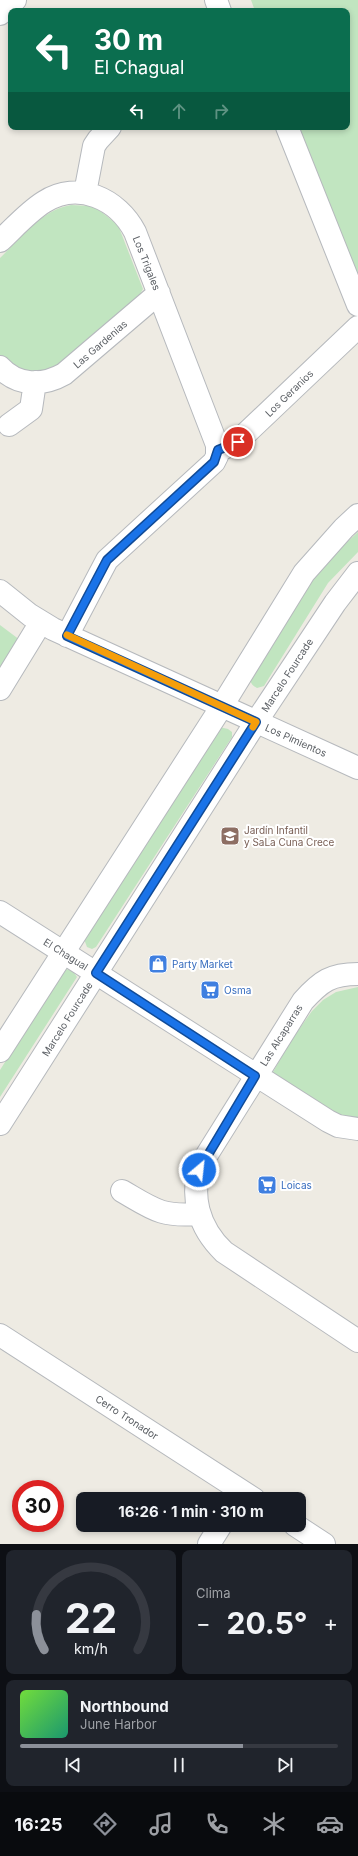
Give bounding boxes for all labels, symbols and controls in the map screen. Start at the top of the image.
text: 30 m [94,23,163,57]
icon: left [28,24,80,76]
text: El Chagual [94,57,184,78]
icon: left [126,100,148,122]
icon: ahead [168,100,190,122]
icon: right [210,100,232,122]
street label: Los Trigales [131,234,163,292]
street label: Las Gardenias [71,317,129,371]
street label: Los Geranios [263,367,315,419]
pin [221,425,255,459]
icon: arrive [227,431,249,453]
street label: Marcelo Fourcade [259,636,315,714]
street label: Los Pimientos [263,721,329,759]
place label: Jardín Infantil y SaLa Cuna Crece [244,824,335,848]
school or university icon: Jardín Infantil y SaLa Cuna Crece [219,825,241,847]
street label: El Chagual [42,936,90,972]
shop icon: Party Market [147,953,169,975]
place label: Party Market [172,958,233,970]
street label: Marcelo Fourcade [39,979,95,1058]
supermarket icon: Osma [199,979,221,1001]
place label: Osma [224,984,251,996]
street label: Las Alcaparras [257,1002,305,1068]
position arrow [178,1149,220,1191]
supermarket icon: Loicas [256,1174,278,1196]
place label: Loicas [281,1179,312,1191]
street label: Cerro Tronador [93,1392,161,1442]
speed limit sign: 30 [12,1480,64,1532]
text: 16:26 · 1 min · 310 m [118,1502,264,1521]
text: Clima [196,1585,230,1601]
text: 22 [65,1593,117,1643]
text: 20.5° [227,1605,307,1641]
text: − [196,1610,211,1636]
text: + [323,1610,338,1636]
text: km/h [74,1640,108,1657]
text: Northbound [80,1697,169,1716]
text: June Harbor [80,1716,157,1732]
icon: previous [62,1754,84,1776]
icon: pause [168,1754,190,1776]
icon: next [274,1754,296,1776]
icon: directions [91,1810,119,1838]
icon: music [147,1810,175,1838]
icon: phone [203,1810,231,1838]
icon: climate [260,1810,288,1838]
icon: car [316,1810,344,1838]
text: 16:25 [14,1814,62,1835]

